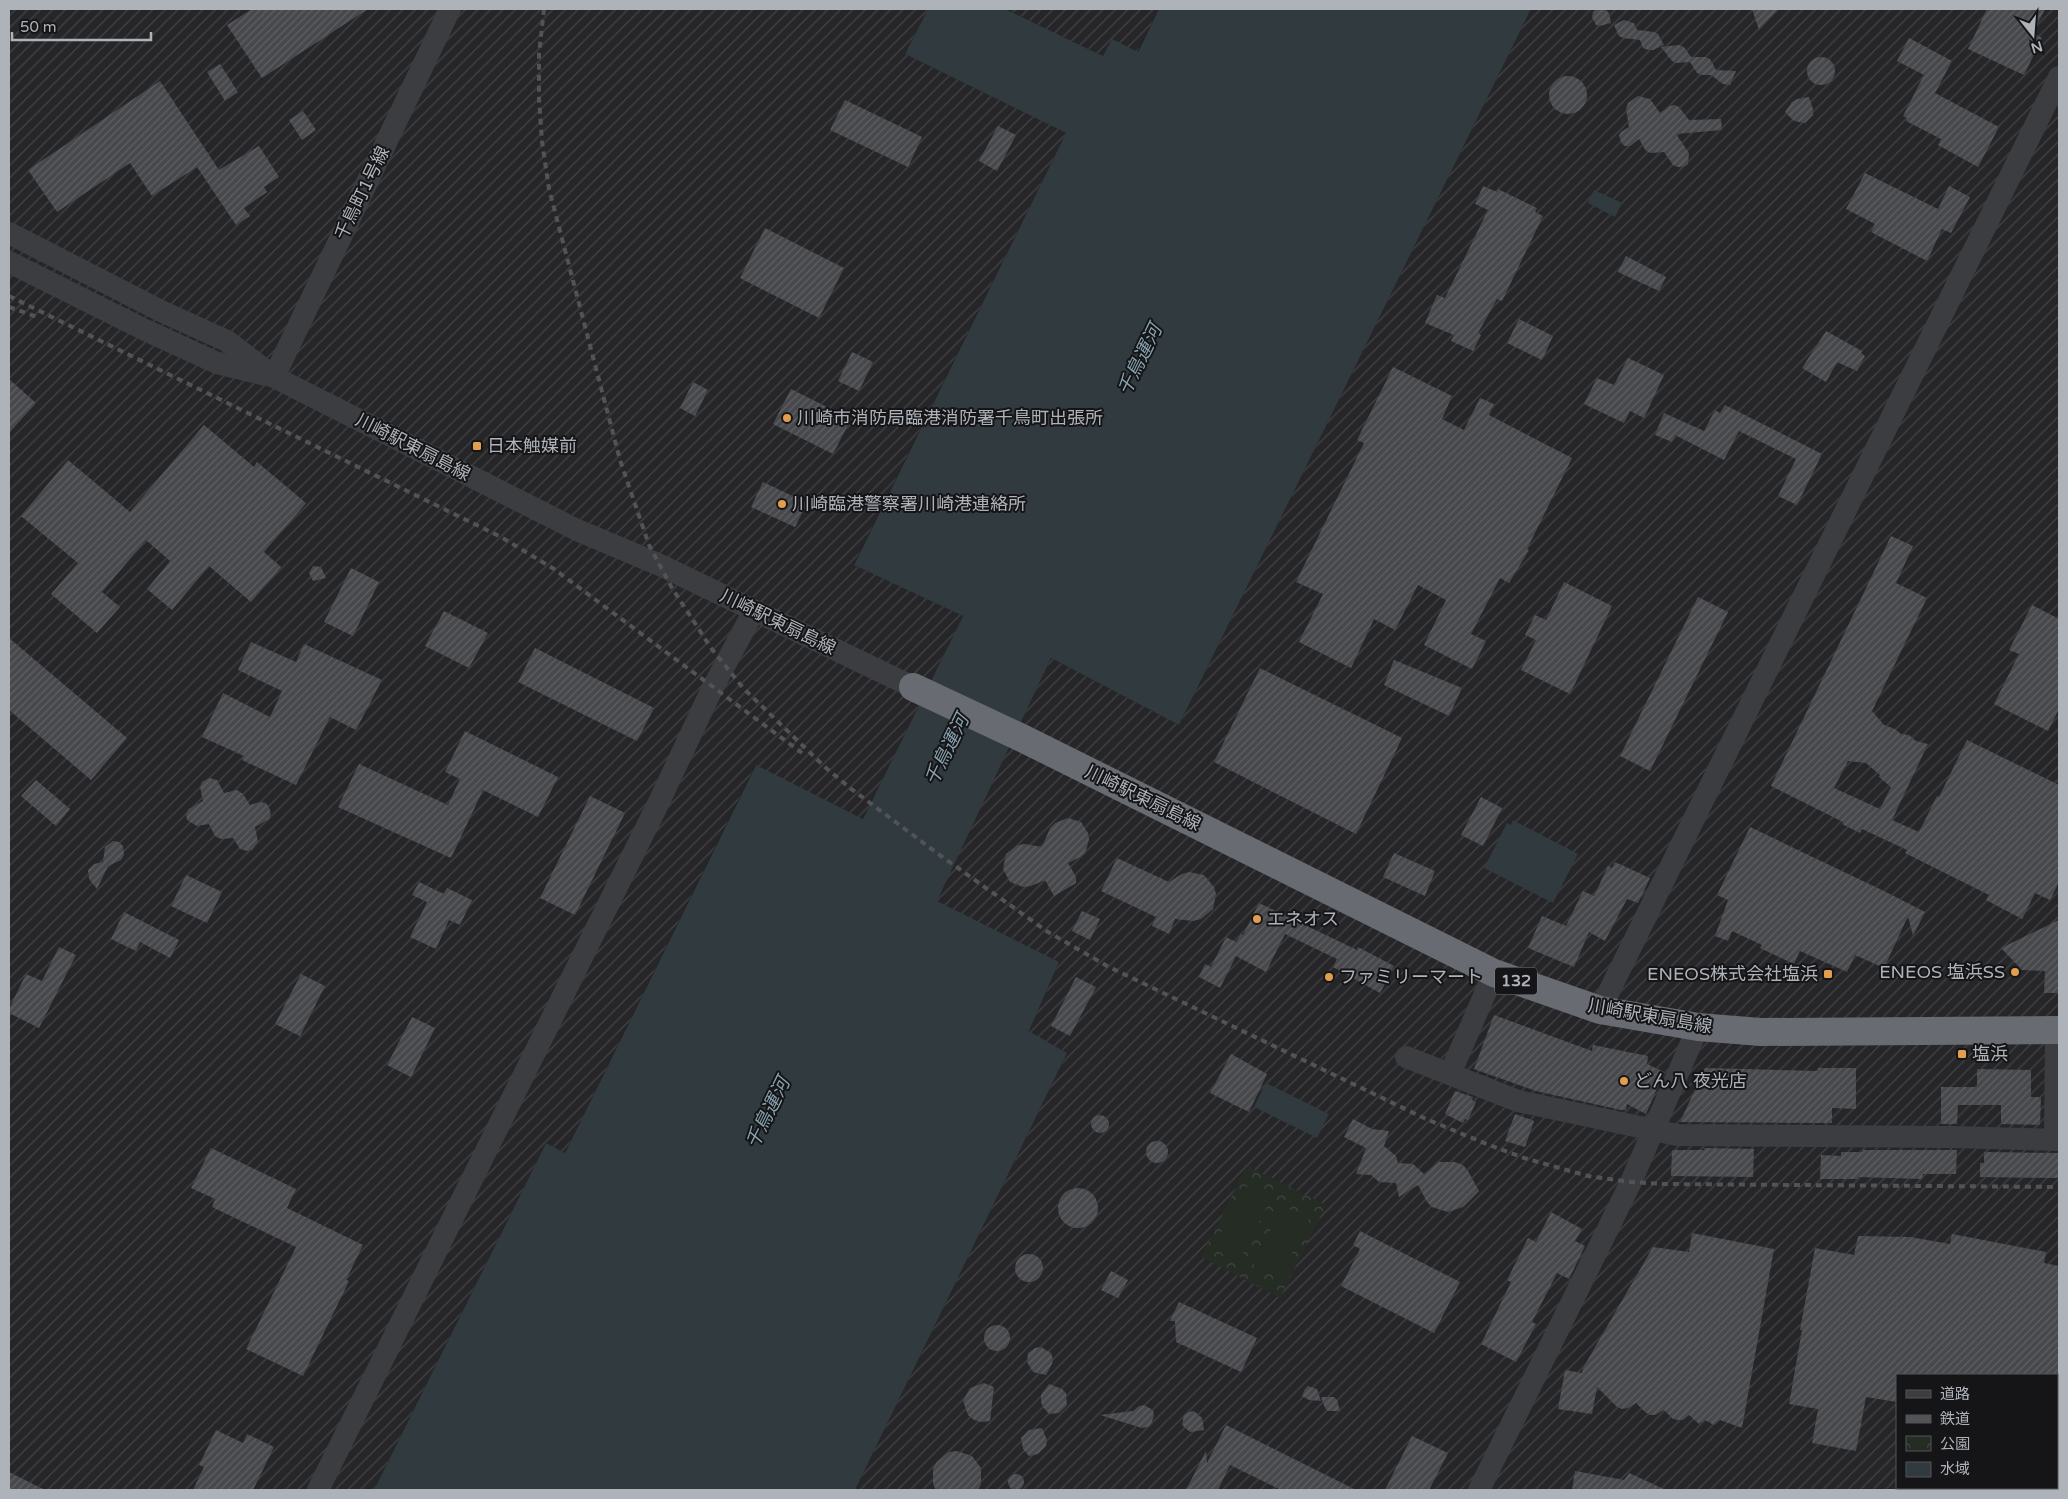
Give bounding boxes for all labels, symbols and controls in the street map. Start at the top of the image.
scale bar [12,10,151,42]
north arrow [2008,10,2058,60]
text: 50 m [20,18,57,36]
text: N [2029,37,2045,57]
street label: 千鳥町1号線 [330,143,394,243]
water label: 千鳥運河 [1113,317,1168,399]
place label: 川崎市消防局臨港消防署千鳥町出張所 [797,407,1103,429]
street label: 川崎駅東扇島線 [352,409,474,485]
marker: 川崎市消防局臨港消防署千鳥町出張所 [781,412,793,424]
place label: 日本触媒前 [487,435,577,457]
marker: 日本触媒前 [471,440,483,452]
place label: 川崎臨港警察署川崎港連絡所 [792,493,1026,515]
marker: 川崎臨港警察署川崎港連絡所 [776,498,788,510]
street label: 川崎駅東扇島線 [717,584,839,660]
water label: 千鳥運河 [920,707,975,789]
street label: 川崎駅東扇島線 [1082,760,1204,836]
place label: エネオス [1267,908,1339,930]
marker: エネオス [1251,913,1263,925]
place label: ENEOS 塩浜SS [1879,961,2005,983]
place label: ENEOS株式会社塩浜 [1647,963,1818,985]
place label: ファミリーマート [1339,966,1483,988]
marker: ENEOS 塩浜SS [2009,966,2021,978]
road number: 132 [1495,968,1537,994]
marker: ENEOS株式会社塩浜 [1822,968,1834,980]
marker: ファミリーマート [1323,971,1335,983]
street label: 川崎駅東扇島線 [1586,994,1714,1038]
place label: 塩浜 [1972,1043,2008,1065]
marker: 塩浜 [1956,1048,1968,1060]
water label: 千鳥運河 [741,1070,796,1152]
place label: どん八 夜光店 [1634,1070,1747,1092]
marker: どん八 夜光店 [1618,1075,1630,1087]
legend [1896,1374,2058,1489]
text: 道路 [1940,1385,1970,1403]
text: 鉄道 [1940,1410,1970,1428]
text: 公園 [1940,1435,1970,1453]
text: 水域 [1940,1460,1970,1478]

